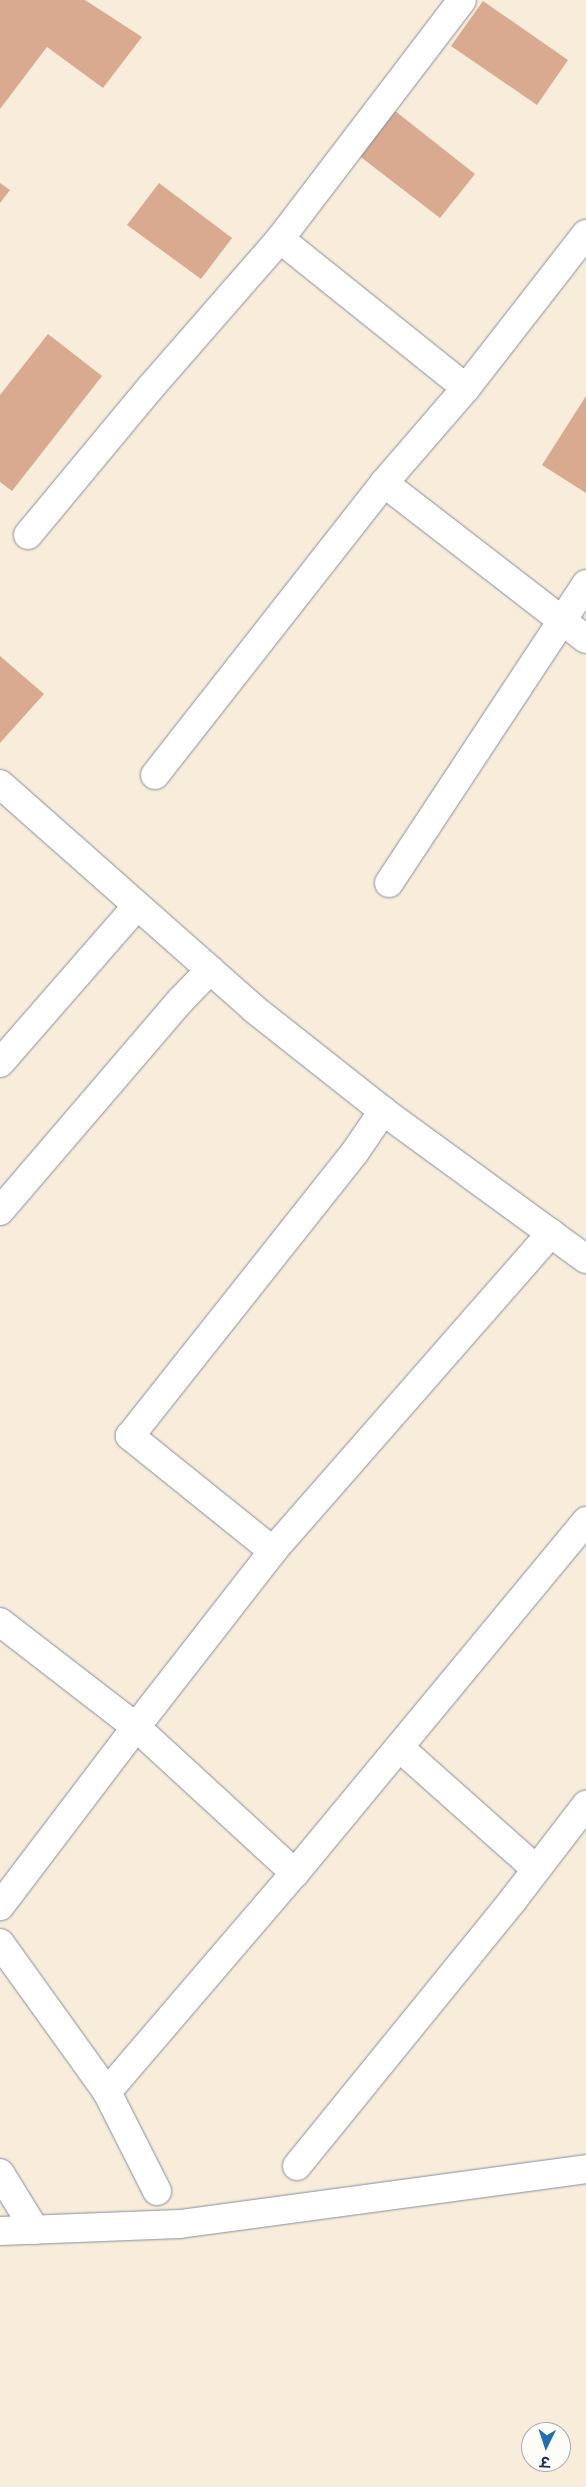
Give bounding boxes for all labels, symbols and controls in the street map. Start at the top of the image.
north arrow [521,2422,571,2472]
text: उ [540,2453,550,2470]

